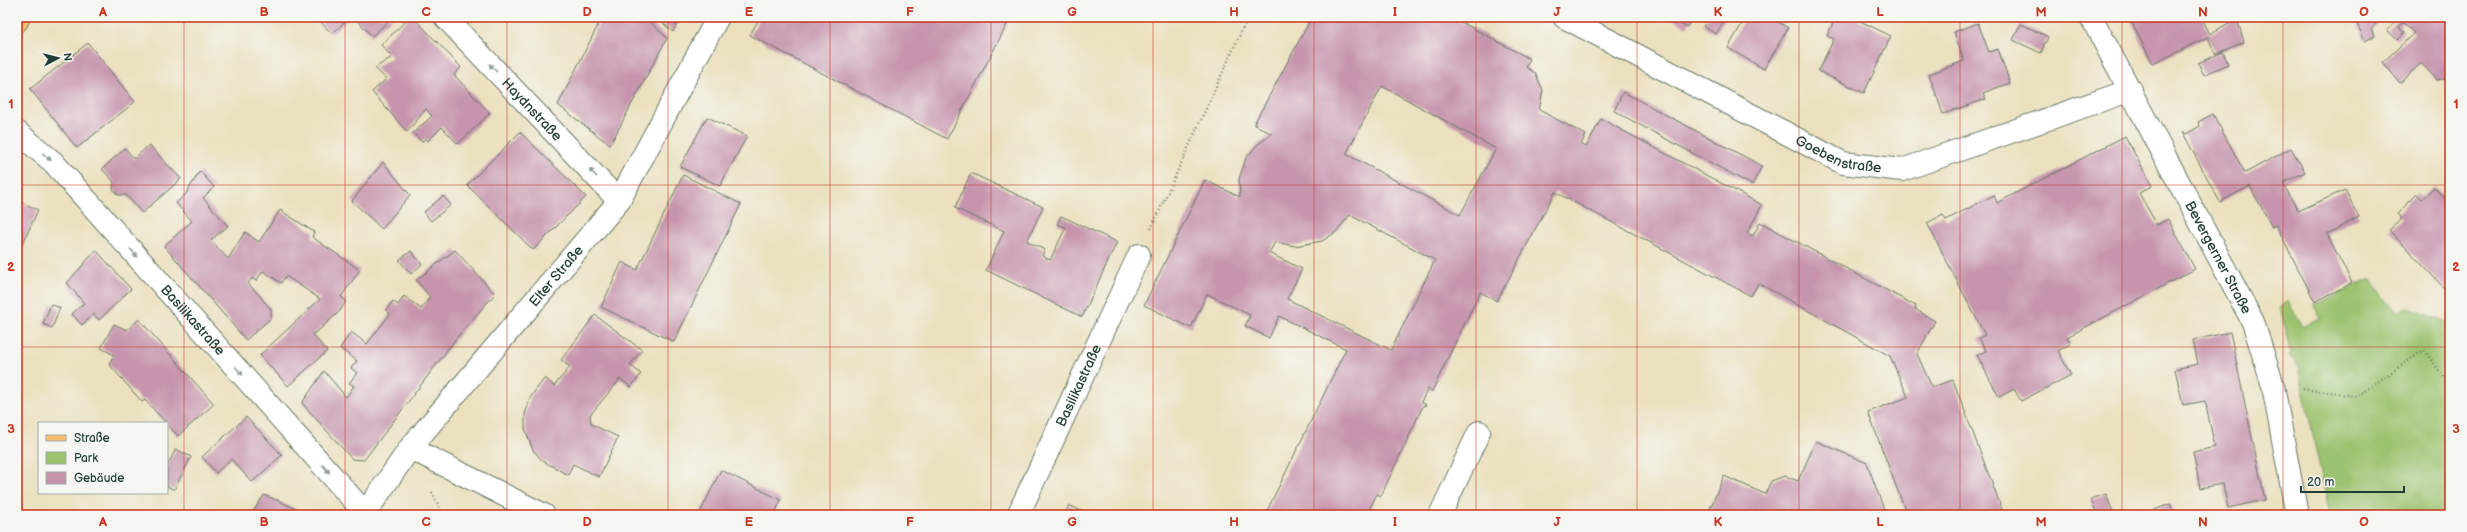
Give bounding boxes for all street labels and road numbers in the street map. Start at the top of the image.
street label: Haydnstraße [499,74,566,144]
street label: Goebenstraße [1793,131,1882,176]
street label: Bevergerner Straße [2182,198,2256,317]
street label: Elter Straße [525,242,586,310]
street label: Basilikastraße [157,281,229,359]
street label: Basilikastraße [1052,342,1105,429]

